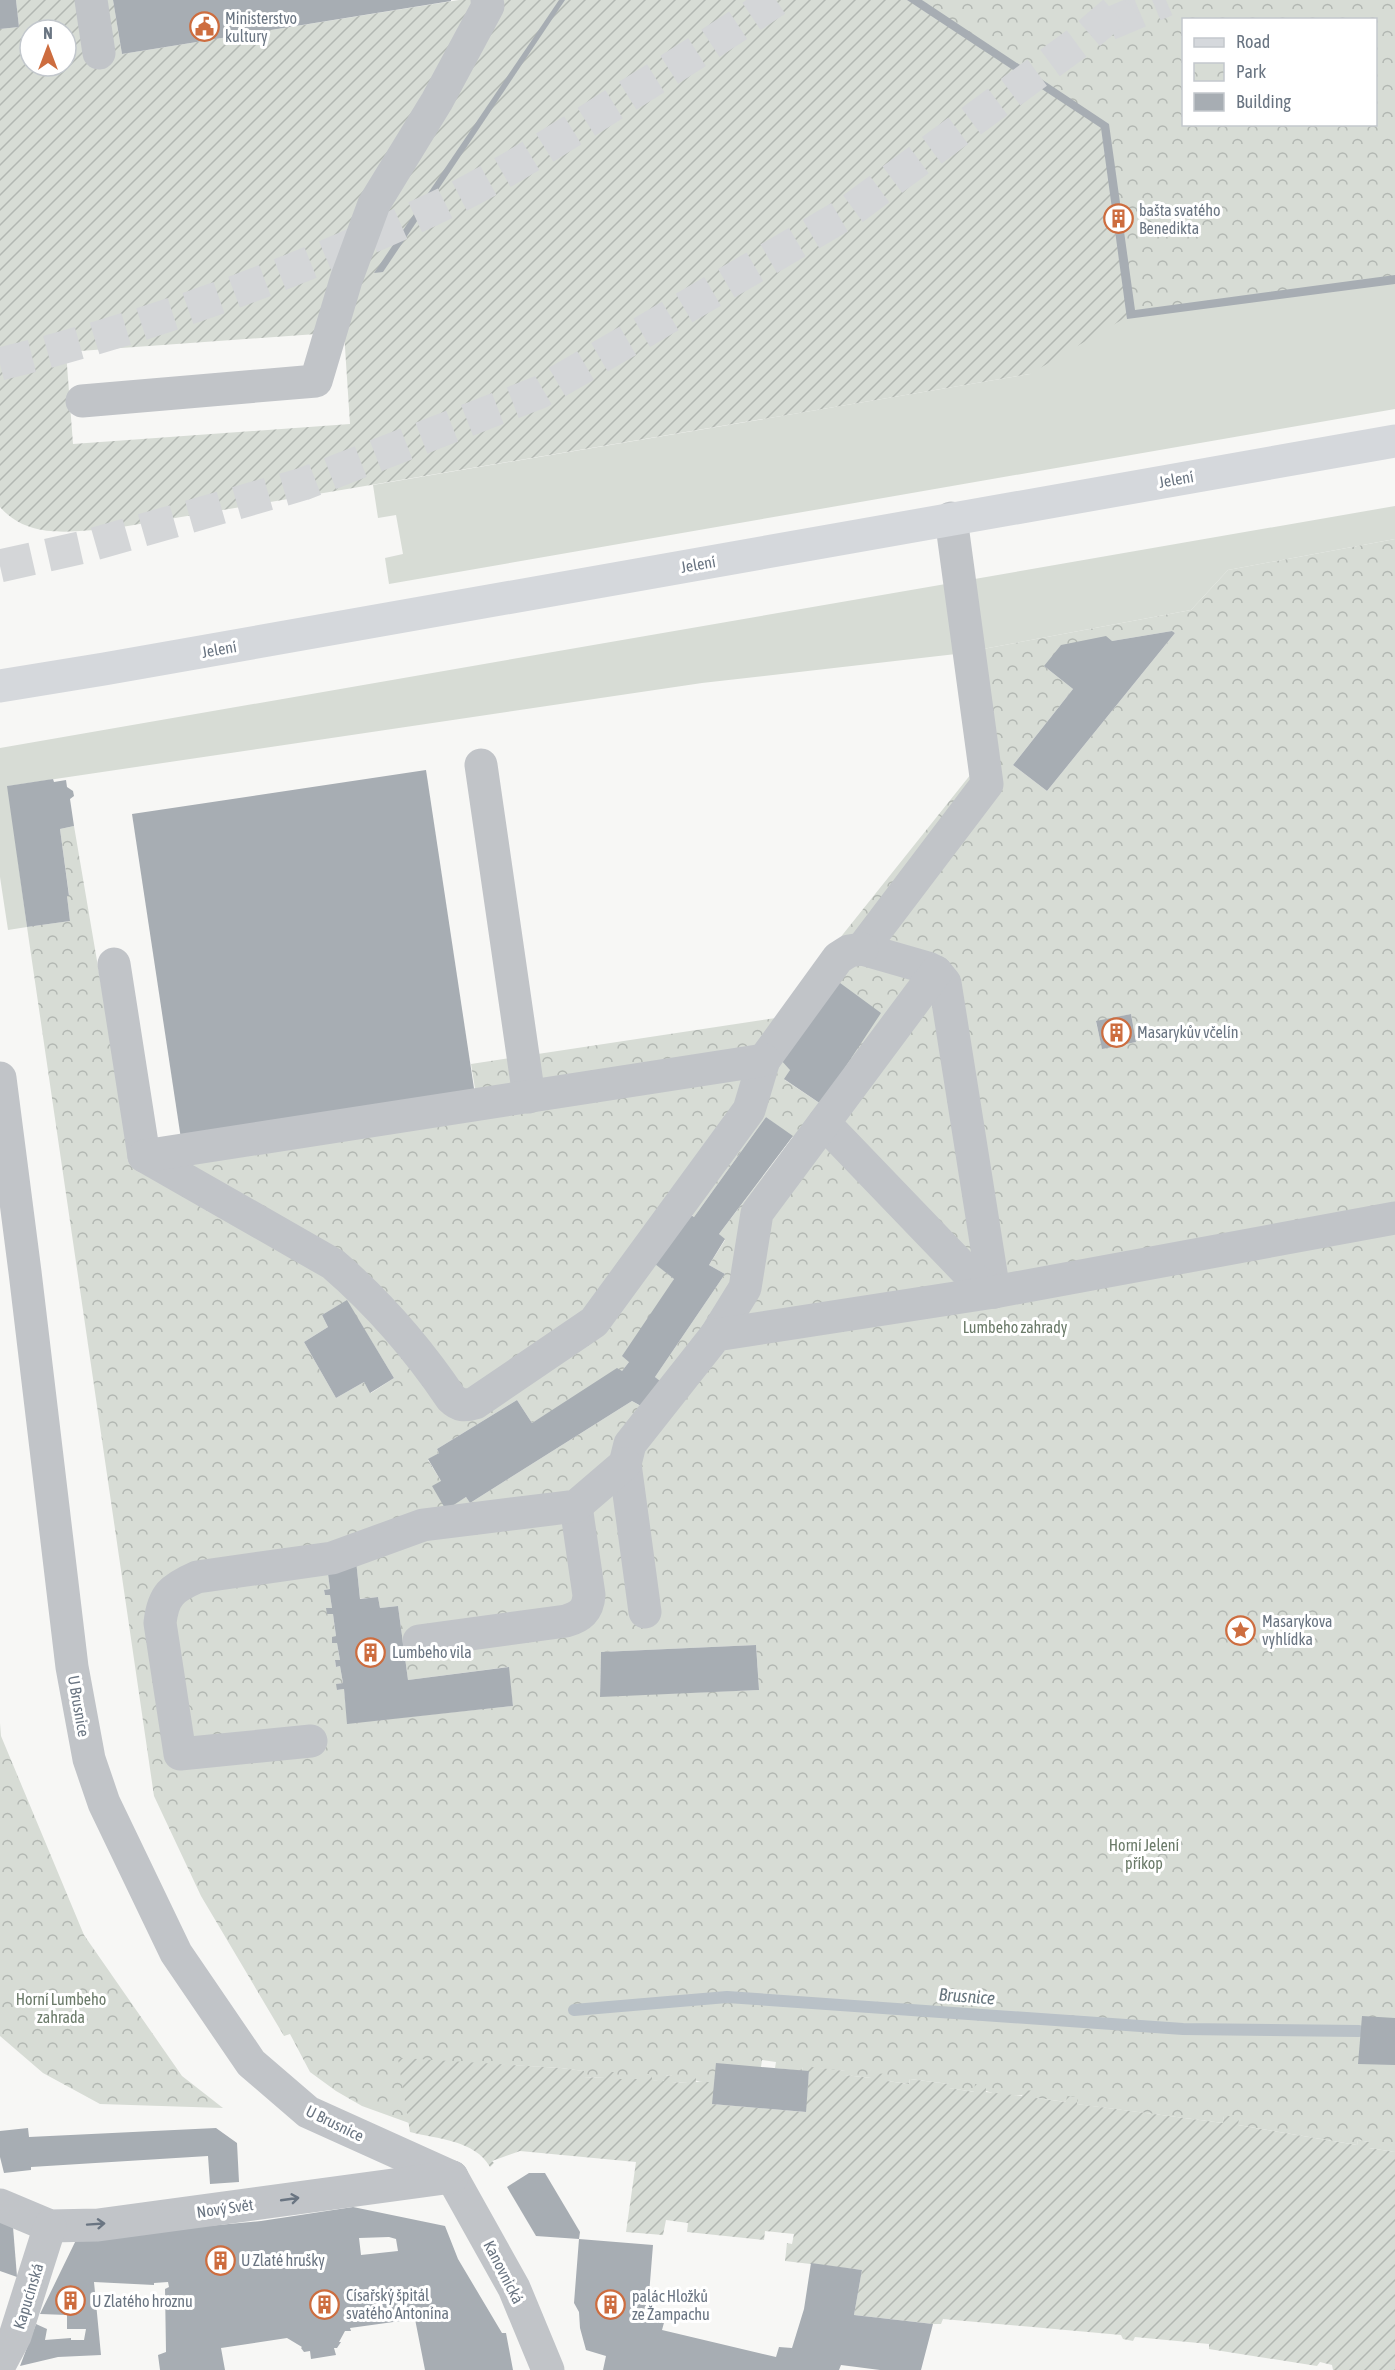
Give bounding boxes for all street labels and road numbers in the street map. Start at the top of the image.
street label: Jelení [1157,467,1195,491]
street label: Jelení [679,552,717,576]
street label: Jelení [200,637,238,661]
street label: U Brusnice [65,1674,93,1738]
street label: U Brusnice [303,2101,367,2145]
street label: Nový Svět [196,2195,255,2222]
street label: Kanovnická [480,2237,528,2307]
street label: Kapucínská [9,2261,47,2331]

